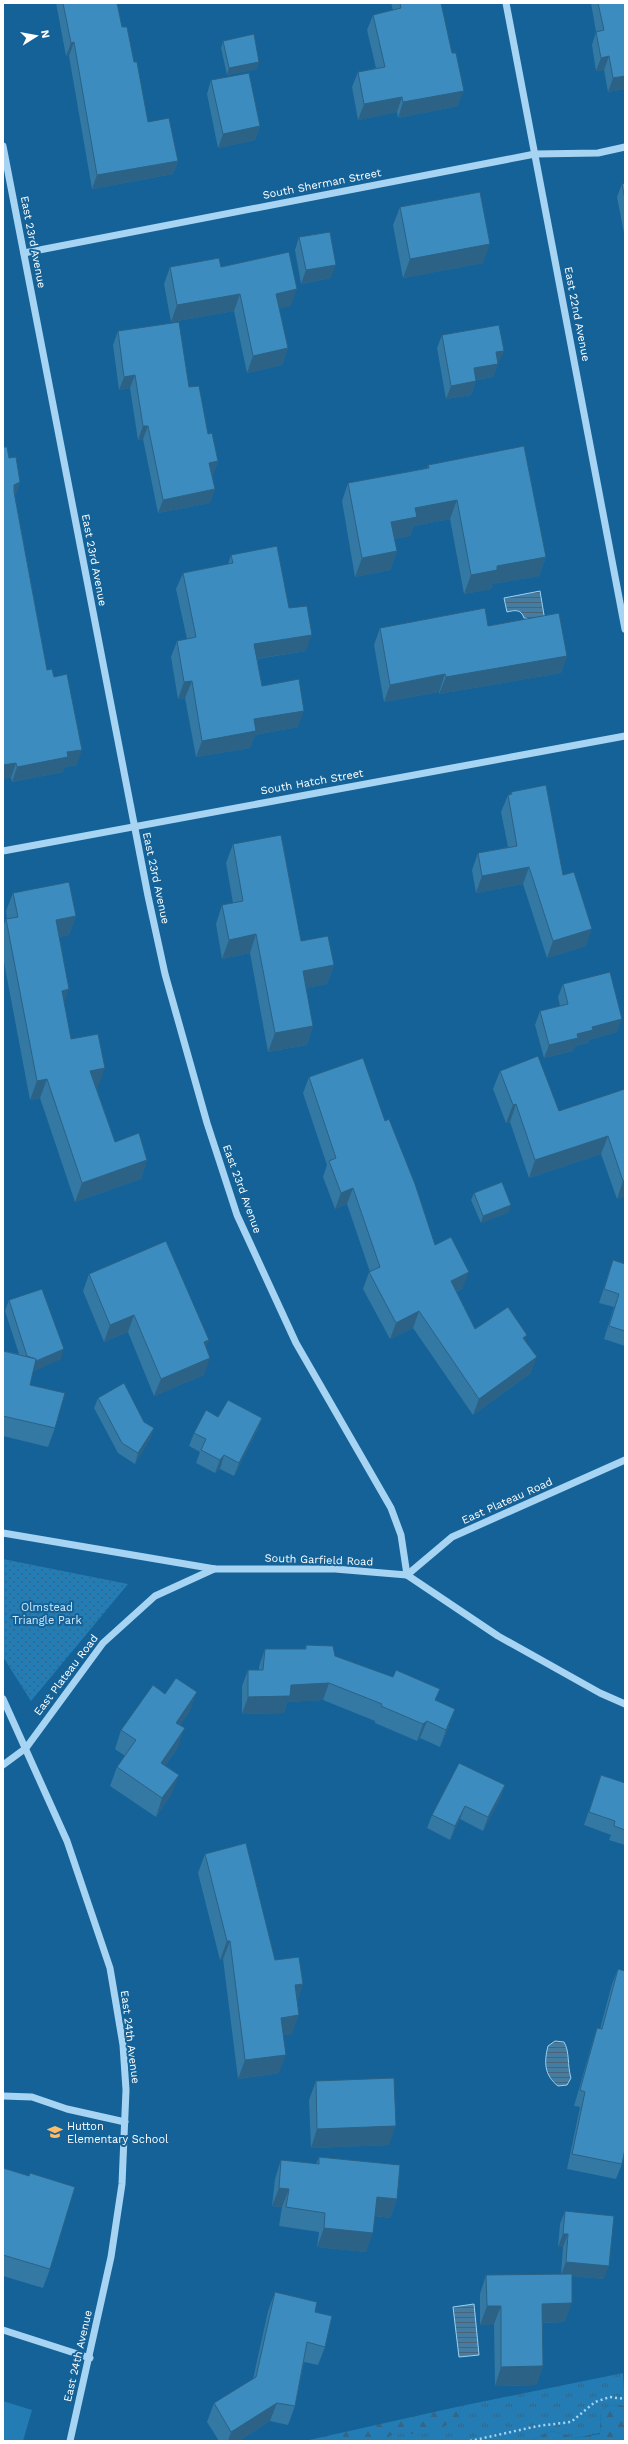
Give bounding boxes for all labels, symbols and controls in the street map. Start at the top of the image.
north arrow [16,16,56,56]
text: N [38,29,52,39]
street label: South Sherman Street [262,166,383,202]
street label: East 23rd Avenue [18,195,48,289]
street label: East 22nd Avenue [561,266,593,362]
street label: East 23rd Avenue [79,513,109,607]
street label: South Hatch Street [260,766,365,797]
street label: East 23rd Avenue [140,831,172,925]
street label: East 23rd Avenue [220,1143,264,1235]
street label: East Plateau Road [460,1475,554,1527]
street label: South Garfield Road [264,1552,374,1568]
park label: Olmstead Triangle Park [12,1601,82,1627]
street label: East Plateau Road [31,1632,101,1718]
street label: East 24th Avenue [118,1990,142,2084]
place label: Hutton Elementary School [67,2120,169,2146]
school or university icon: Hutton Elementary School [46,2123,64,2141]
street label: East 24th Avenue [61,2309,95,2403]

